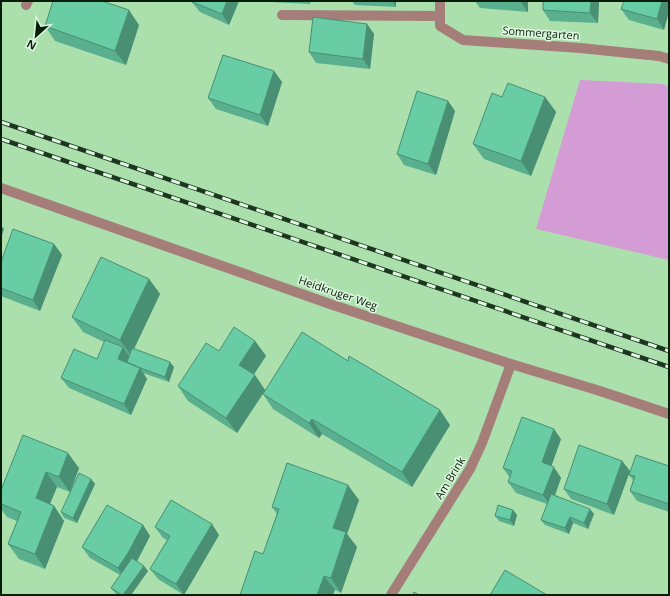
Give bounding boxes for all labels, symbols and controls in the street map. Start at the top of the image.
north arrow [16,16,56,56]
street label: Sommergarten [502,22,580,43]
text: N [24,37,39,54]
street label: Heidkruger Weg [297,272,380,313]
street label: Am Brink [431,454,468,502]

